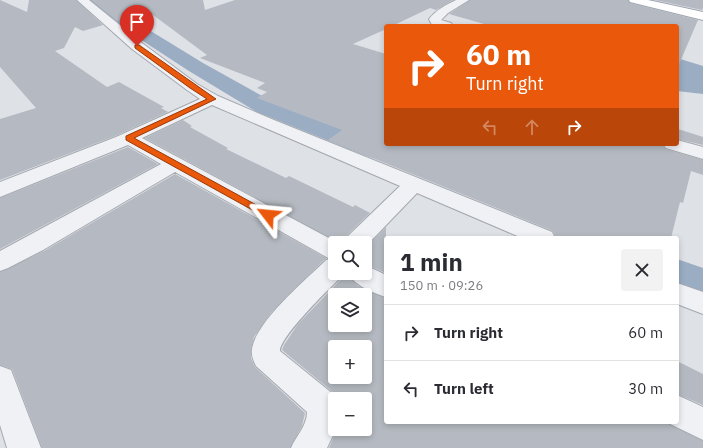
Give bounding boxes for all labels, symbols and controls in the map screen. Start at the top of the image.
pin [120,5,154,46]
icon: arrive [126,11,148,33]
text: 60 m [466,36,531,73]
icon: right [400,40,452,92]
text: Turn right [466,72,544,95]
icon: left [479,116,501,138]
icon: ahead [521,116,543,138]
icon: right [563,116,585,138]
position arrow [247,194,289,236]
map controls [328,236,372,436]
button: search [328,236,372,280]
text: 1 min [400,246,463,278]
button: close [621,249,663,291]
text: 150 m · 09:26 [400,277,483,294]
button: layers [328,288,372,332]
icon: right [400,322,422,344]
text: Turn right [434,323,503,342]
text: 60 m [628,323,663,342]
button: + [328,340,372,384]
icon: left [400,378,422,400]
text: Turn left [434,379,494,398]
text: 30 m [628,379,663,398]
button: − [328,392,372,436]

